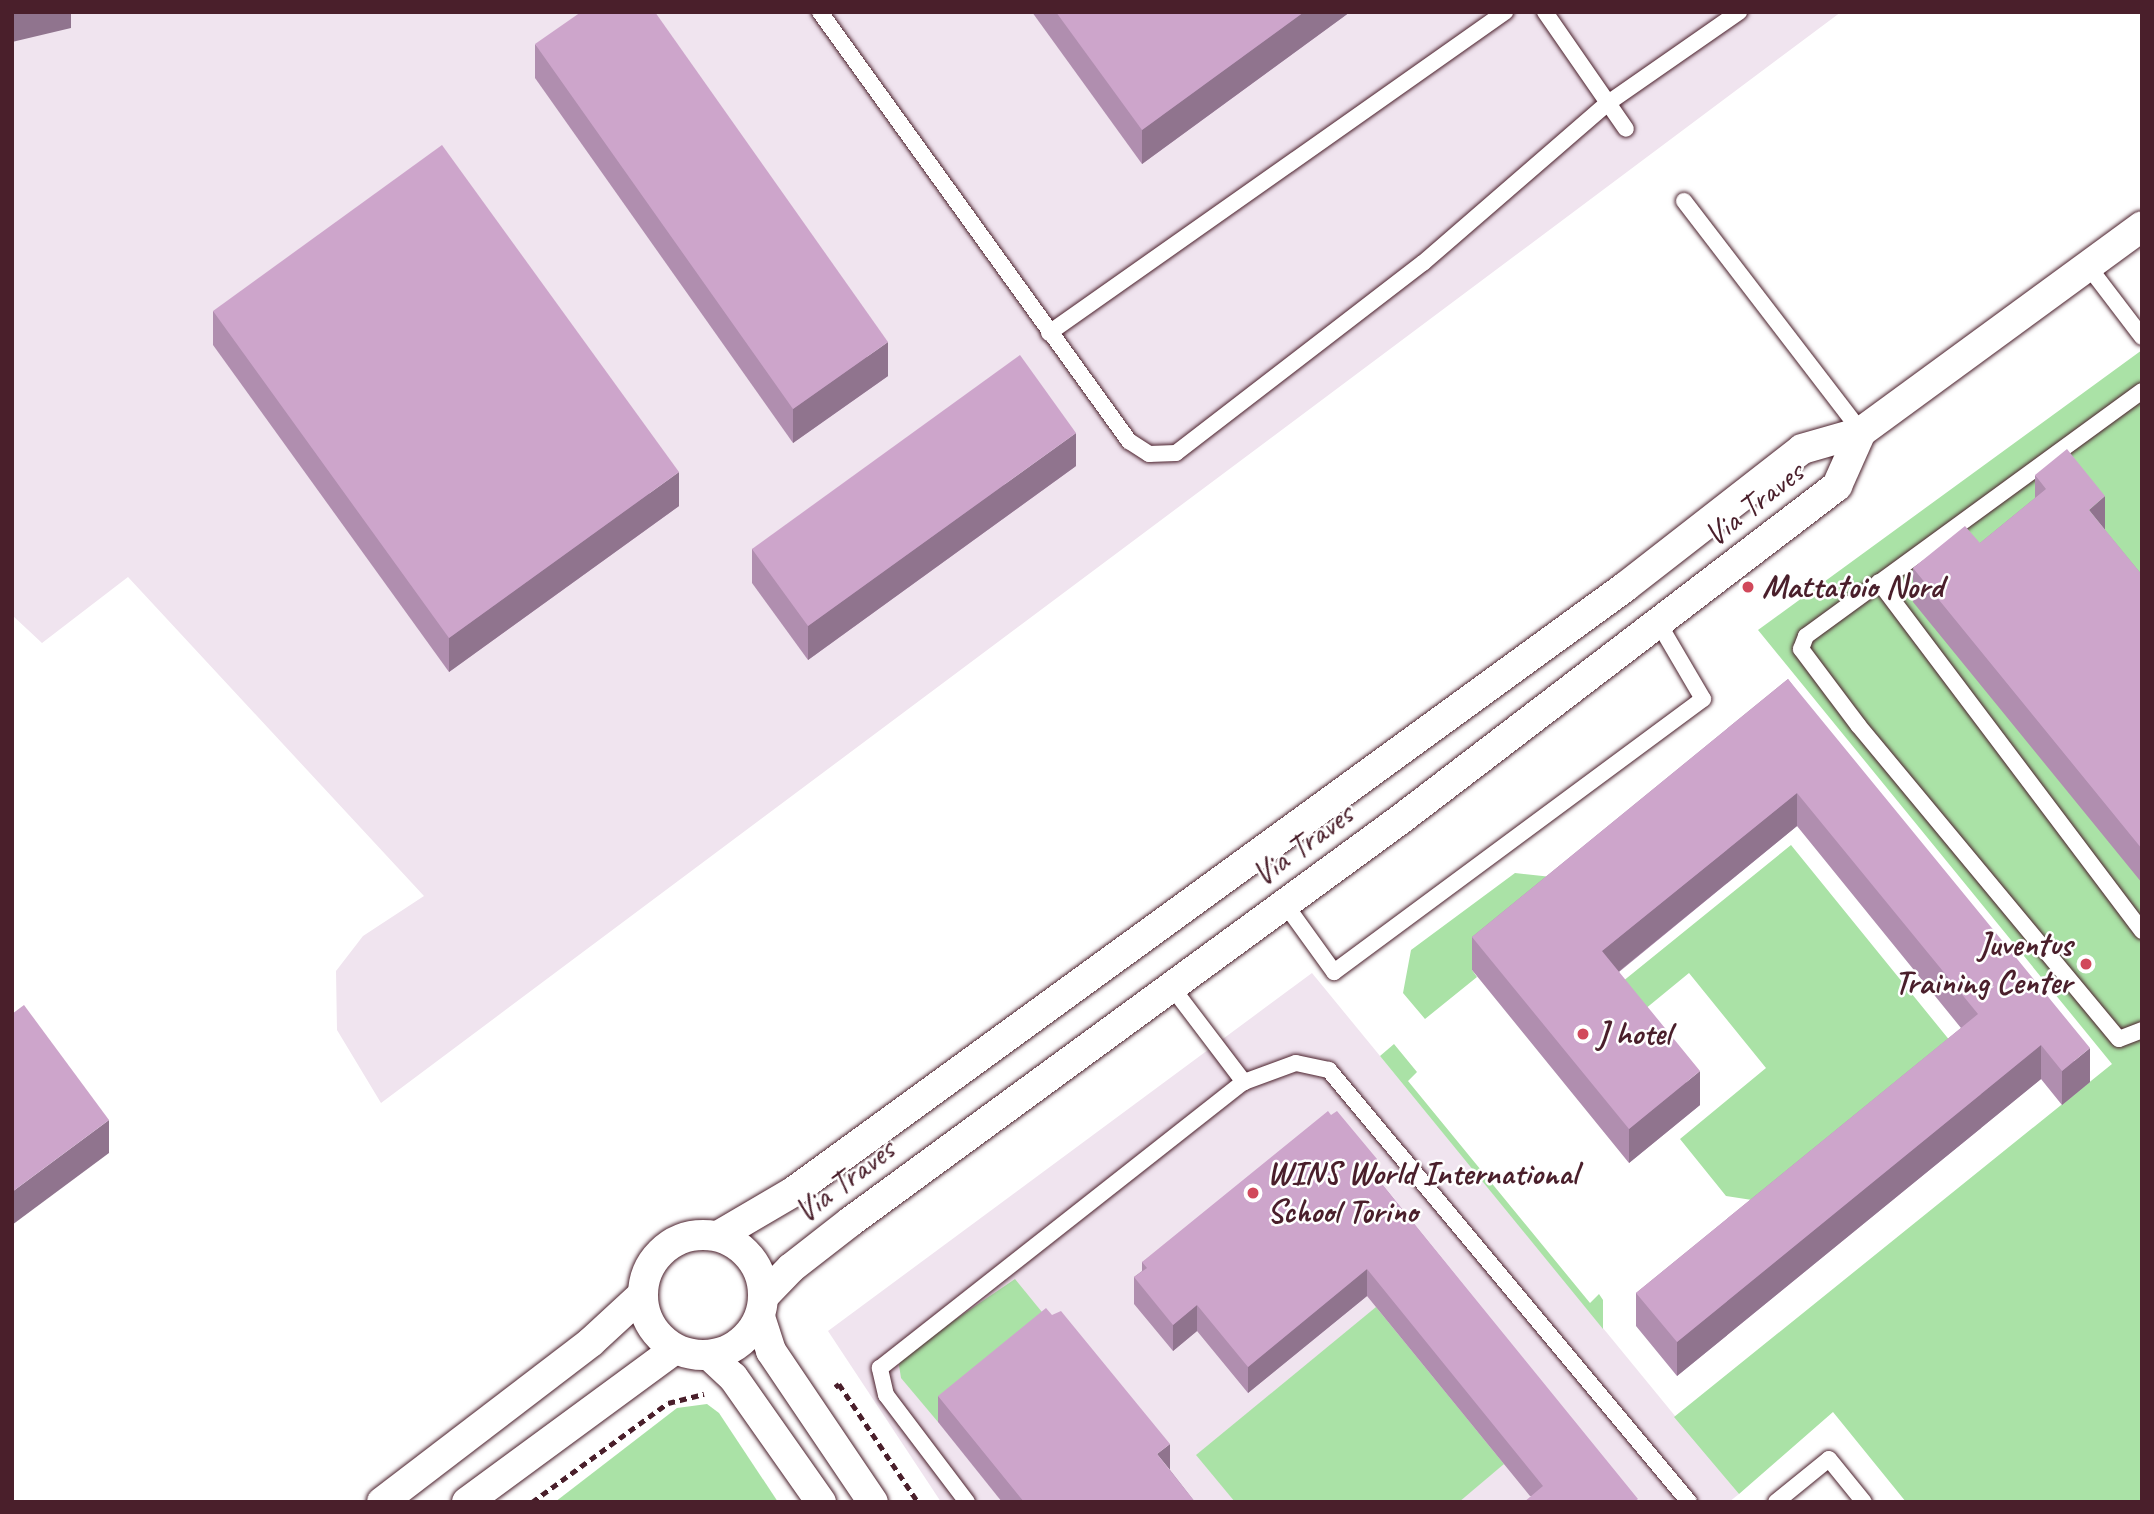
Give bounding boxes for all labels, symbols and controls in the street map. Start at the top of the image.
street label: Via Traves [1696,453,1812,555]
place label: Mattatoio Nord [1762,567,1943,607]
marker: Mattatoio Nord [1740,579,1756,595]
street label: Via Traves [1245,795,1361,895]
place label: Juventus Training Center [1894,925,2072,1003]
marker: Juventus Training Center [2078,956,2094,972]
place label: J hotel [1597,1014,1671,1054]
marker: J hotel [1575,1026,1591,1042]
street label: Via Traves [787,1131,903,1231]
place label: WINS World International School Torino [1267,1154,1577,1232]
marker: WINS World International School Torino [1245,1185,1261,1201]

